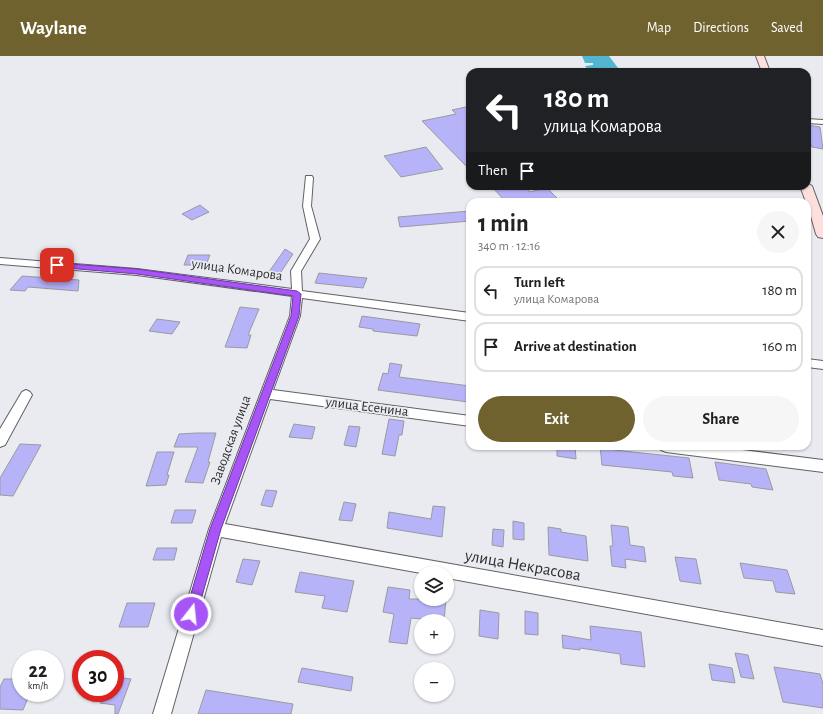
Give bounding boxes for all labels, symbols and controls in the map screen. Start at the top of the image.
text: Waylane [20,19,87,38]
text: Map [647,21,671,35]
text: Directions [693,21,749,35]
text: Saved [771,21,803,35]
icon: left [478,84,530,136]
text: 180 m [544,85,609,113]
text: улица Комарова [544,118,662,136]
icon: arrive [516,160,538,182]
text: Then [478,163,508,178]
button: close [757,211,799,253]
text: 1 min [478,212,529,236]
text: 340 m · 12:16 [478,240,540,253]
pin [40,248,74,282]
icon: arrive [46,254,68,276]
street label: улица Комарова [190,257,284,283]
text: Turn left [514,275,565,290]
icon: left [480,280,502,302]
text: 180 m [762,283,797,298]
text: улица Комарова [514,293,599,306]
icon: arrive [480,336,502,358]
text: Arrive at destination [514,339,637,354]
text: 160 m [762,339,797,354]
street label: Заводская улица [208,393,254,486]
street label: улица Есенина [324,395,410,419]
button: Exit [478,396,635,442]
button: Share [643,396,799,442]
street label: улица Некрасова [462,546,583,585]
map controls [414,566,454,702]
button: layers [414,566,454,606]
position arrow [170,593,212,635]
button: + [414,614,454,654]
speed limit sign: 30 [72,650,124,702]
text: 22 [29,661,47,681]
button: − [414,662,454,702]
text: km/h [28,681,48,691]

